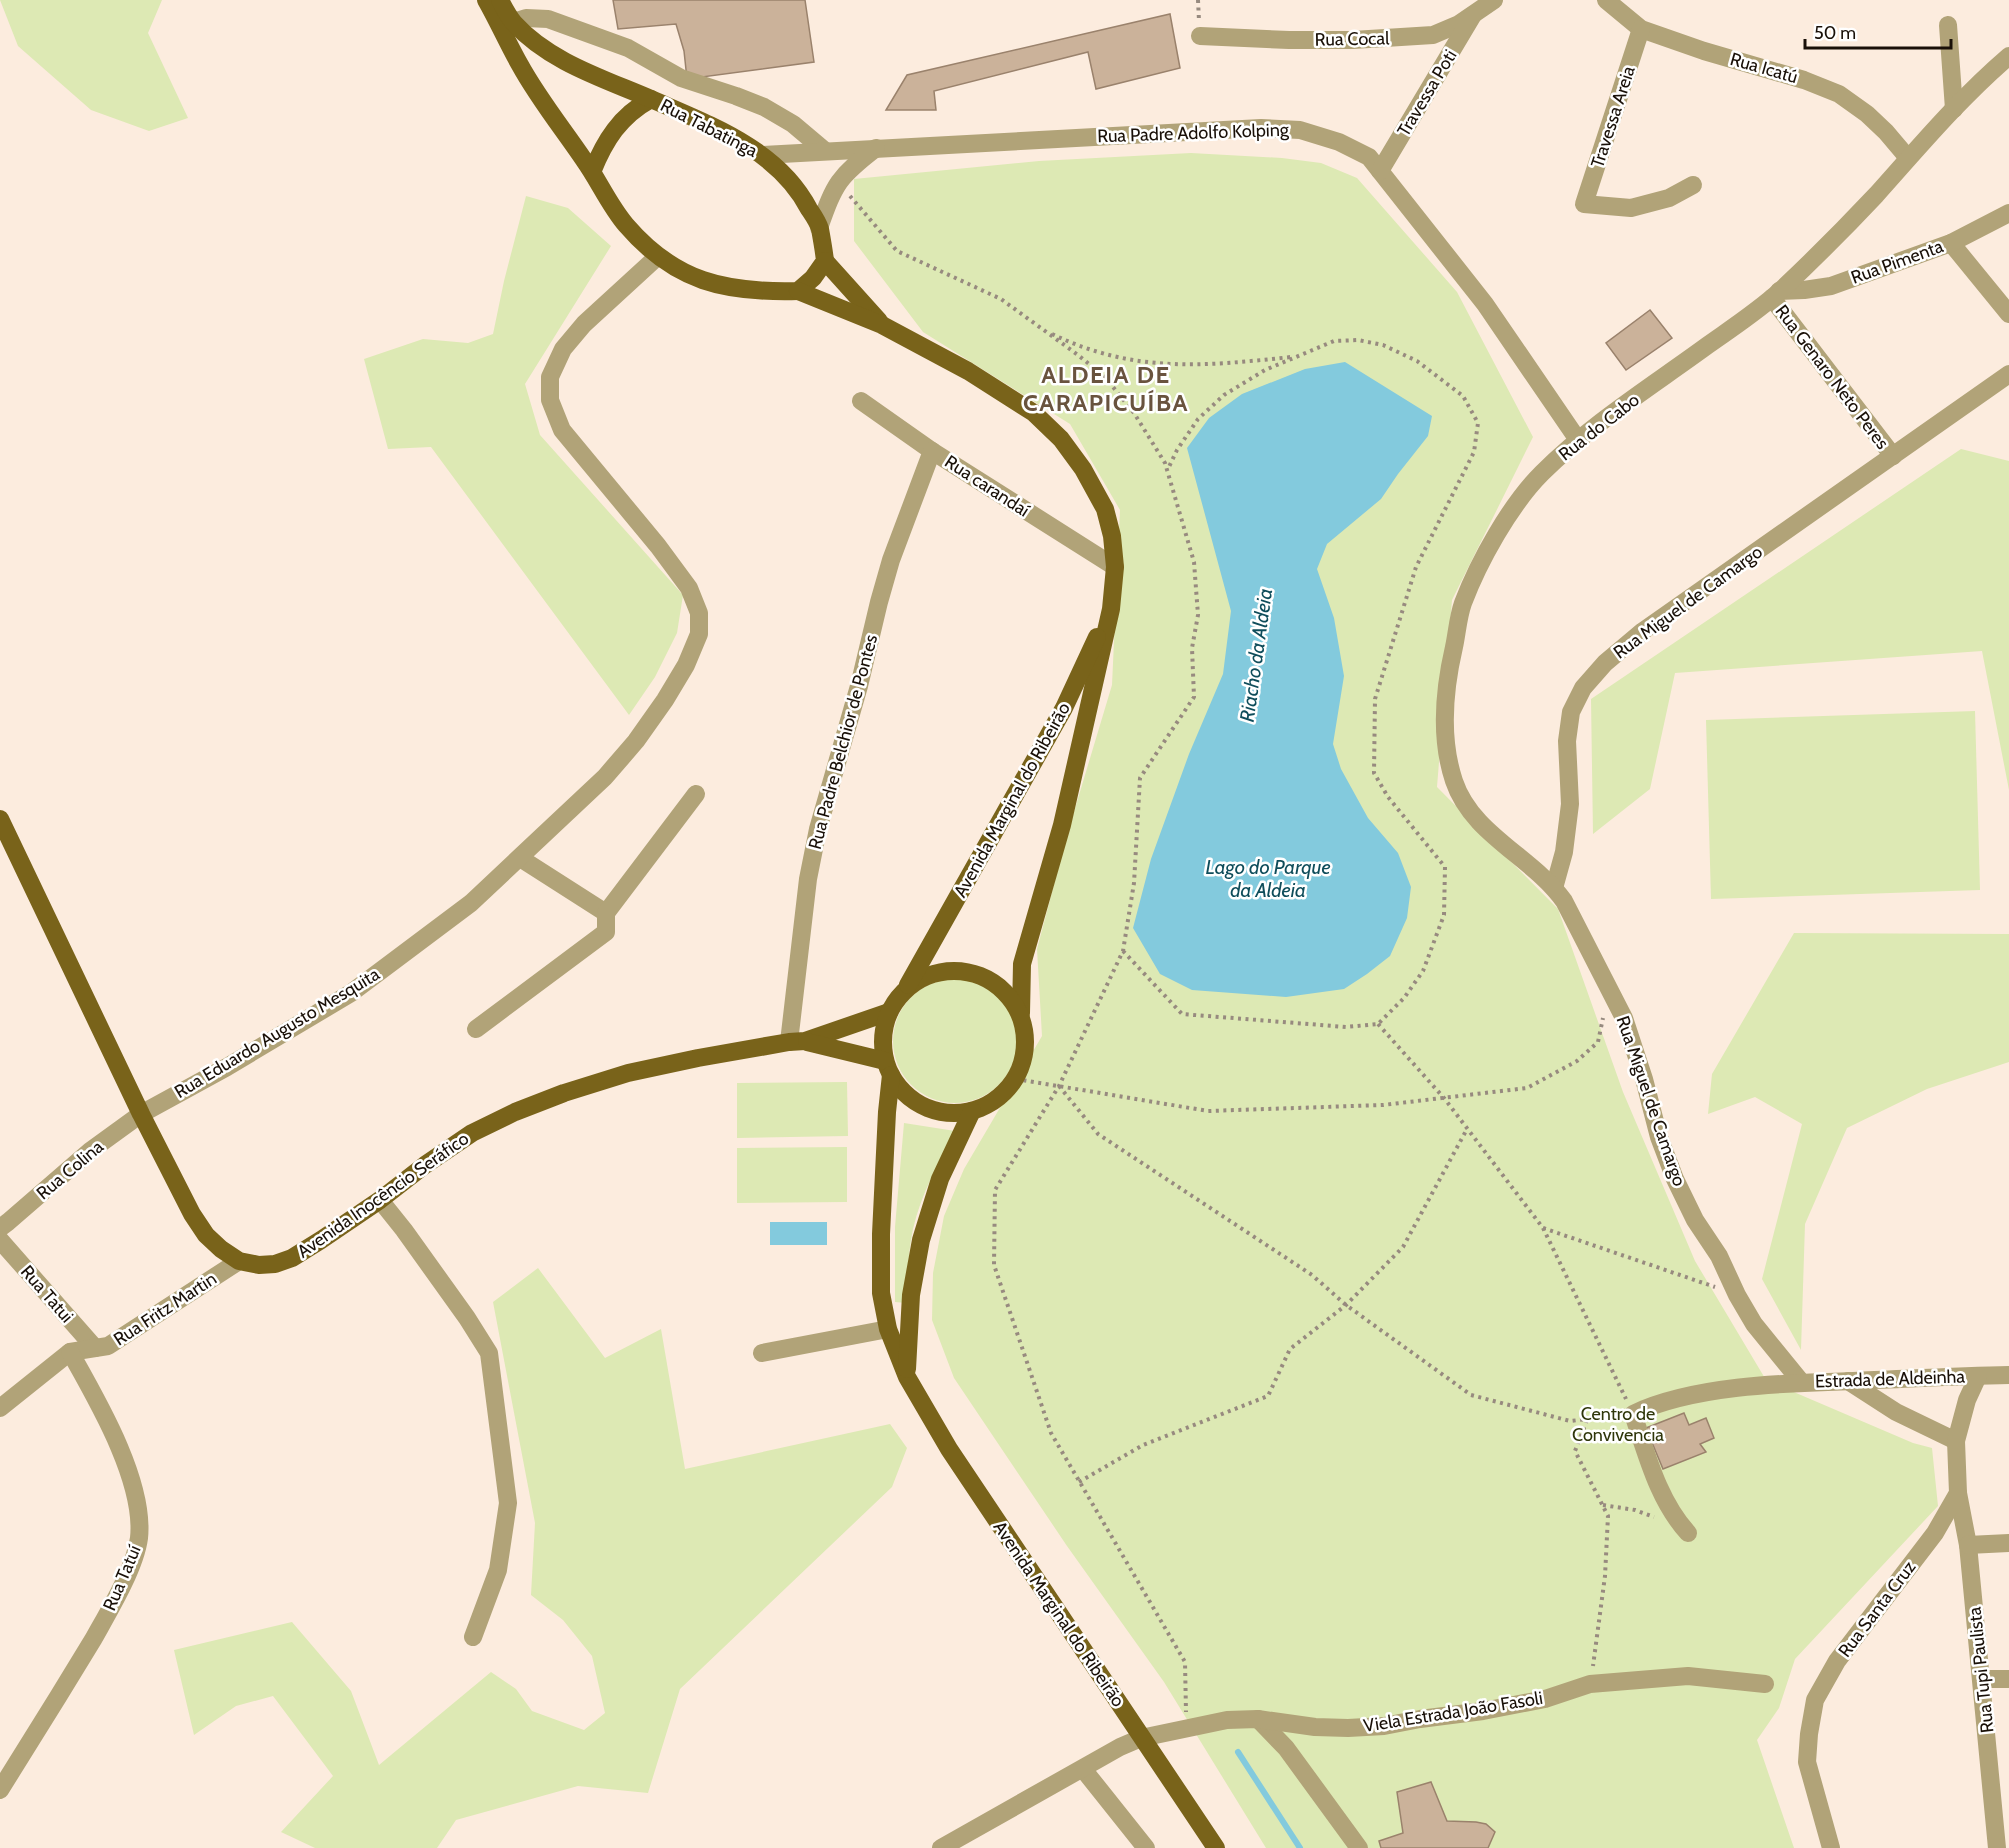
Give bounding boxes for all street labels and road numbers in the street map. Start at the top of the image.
street label: Rua Cocal [1315,27,1390,51]
street label: Travessa Poti [1393,46,1461,140]
street label: Rua Icatú [1728,48,1800,88]
street label: Travessa Areia [1586,63,1640,171]
street label: Rua Tabatinga [657,94,761,162]
street label: Rua Padre Adolfo Kolping [1097,119,1290,147]
street label: Rua Pimenta [1848,235,1946,289]
street label: Rua Genaro Neto Peres [1771,300,1893,454]
street label: Rua do Cabo [1554,389,1644,465]
street label: Rua carandaí [941,451,1034,522]
street label: Rua Miguel de Camargo [1609,541,1767,663]
street label: Rua Padre Belchior de Pontes [804,632,882,852]
street label: Avenida Marginal do Ribeirão [949,699,1075,901]
street label: Rua Eduardo Augusto Mesquita [171,963,384,1103]
street label: Rua Miguel de Camargo [1611,1013,1691,1189]
street label: Avenida Inocêncio Seráfico [293,1127,473,1263]
street label: Rua Colina [32,1136,108,1204]
street label: Rua Tatui [16,1261,78,1327]
street label: Rua Fritz Martin [109,1268,221,1350]
street label: Estrada de Aldeinha [1815,1365,1966,1393]
street label: Avenida Marginal do Ribeirão [989,1517,1130,1711]
street label: Rua Tatuí [98,1542,146,1614]
street label: Rua Santa Cruz [1834,1556,1921,1662]
street label: Rua Tupi Paulista [1963,1606,1999,1734]
street label: Viela Estrada João Fasoli [1362,1687,1544,1737]

